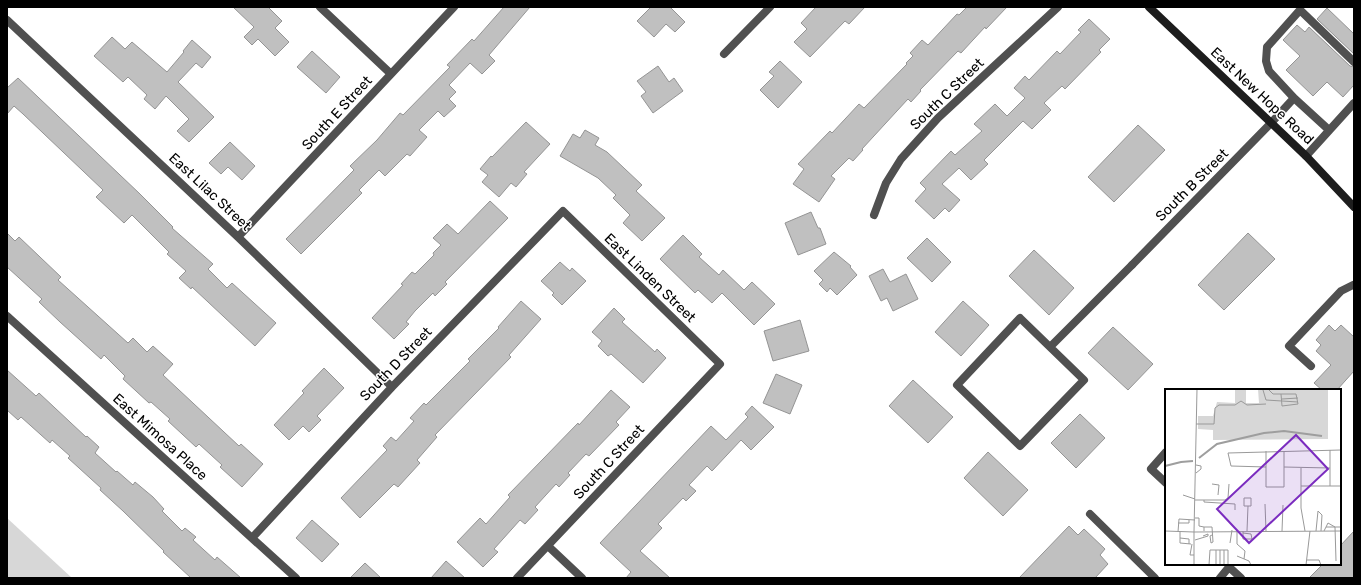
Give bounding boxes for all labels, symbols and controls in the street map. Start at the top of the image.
street label: East New Hope Road [1207,44,1317,148]
street label: South C Street [907,54,988,133]
street label: South E Street [298,72,376,154]
street label: South B Street [1152,145,1232,225]
street label: East Lilac Street [165,150,255,235]
street label: East Linden Street [601,230,700,326]
street label: South D Street [356,323,436,404]
inset map [1165,389,1341,565]
street label: East Mimosa Place [109,390,211,484]
street label: South C Street [570,421,648,503]

